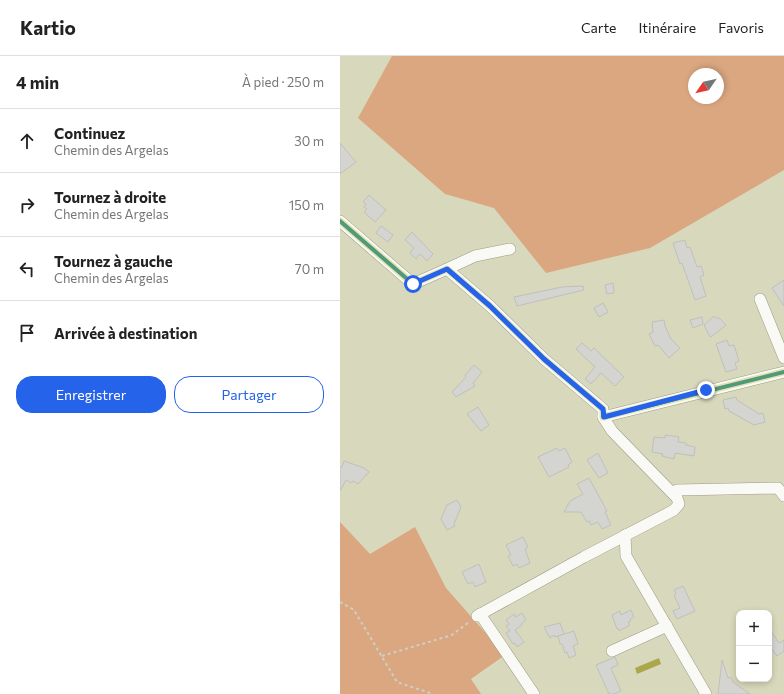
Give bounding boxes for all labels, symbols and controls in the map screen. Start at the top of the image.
text: Kartio [20,16,76,39]
text: Carte [581,19,616,36]
text: Itinéraire [638,19,696,36]
text: Favoris [718,19,764,36]
north arrow [688,68,724,104]
text: 4 min [16,72,59,93]
text: À pied · 250 m [242,74,324,90]
text: Continuez [54,124,125,142]
icon: ahead [16,130,38,152]
text: 30 m [294,133,324,149]
text: Chemin des Argelas [54,142,169,158]
text: Tournez à droite [54,188,166,206]
icon: right [16,194,38,216]
text: 150 m [289,197,324,213]
text: Chemin des Argelas [54,206,169,222]
text: Tournez à gauche [54,252,173,270]
icon: left [16,258,38,280]
text: 70 m [295,261,324,277]
text: Chemin des Argelas [54,270,169,286]
route start [404,275,422,293]
icon: arrive [16,322,38,344]
text: Arrivée à destination [54,324,197,342]
button: Enregistrer [16,376,166,413]
button: Partager [174,376,324,413]
route end [697,381,715,399]
map controls [736,610,772,682]
button: + [736,610,772,646]
button: − [736,646,772,682]

